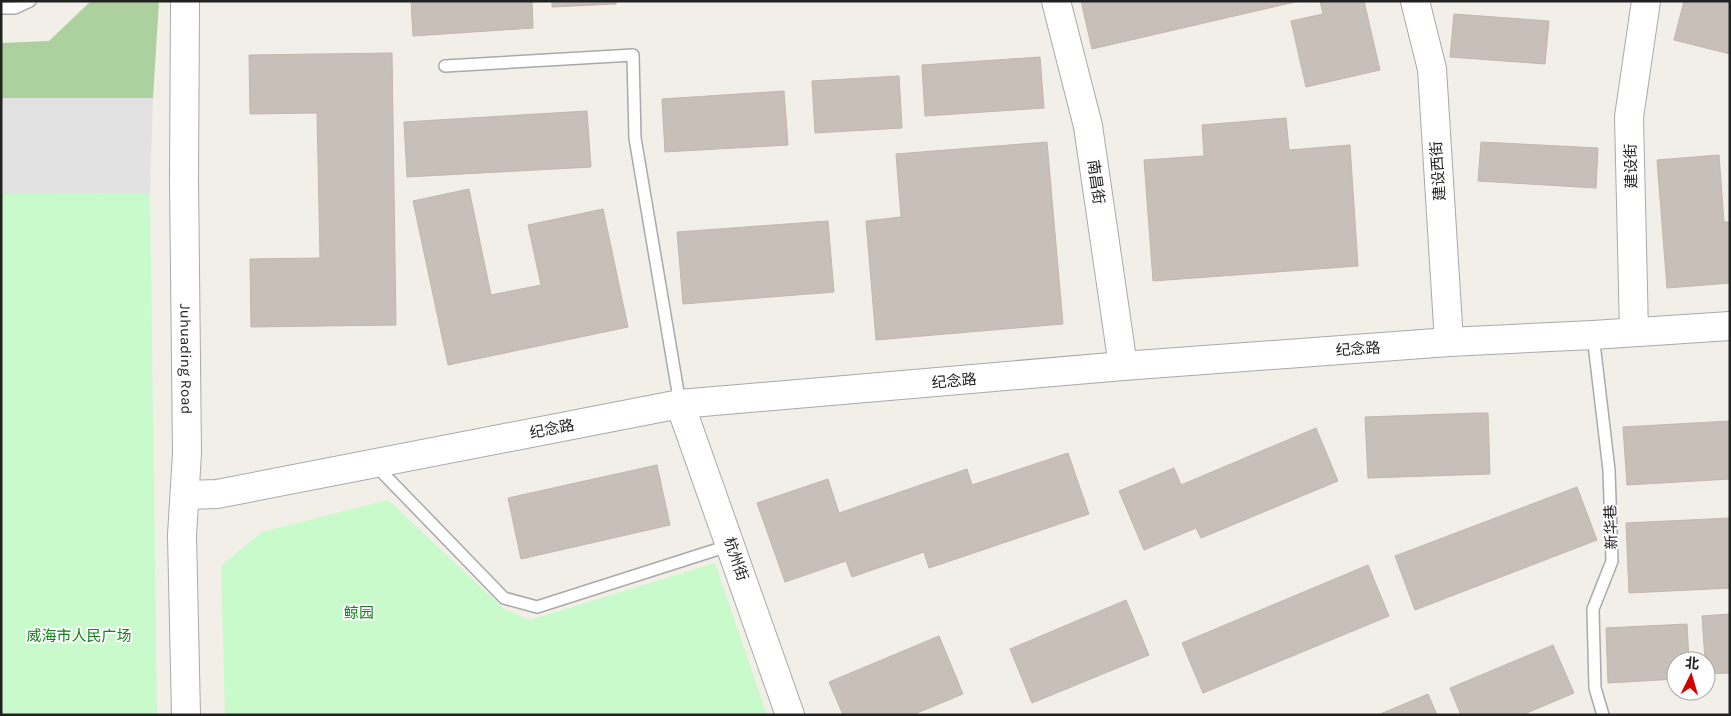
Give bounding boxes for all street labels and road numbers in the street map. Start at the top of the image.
street label: 建设西街 [1427,140,1449,202]
street label: 建设街 [1622,143,1640,189]
street label: 南昌街 [1084,158,1108,206]
street label: Juhuading Road [176,304,196,414]
street label: 纪念路 [1335,338,1381,360]
street label: 纪念路 [931,370,977,392]
street label: 纪念路 [528,416,576,442]
street label: 新华巷 [1601,504,1621,550]
street label: 杭州街 [720,535,752,583]

